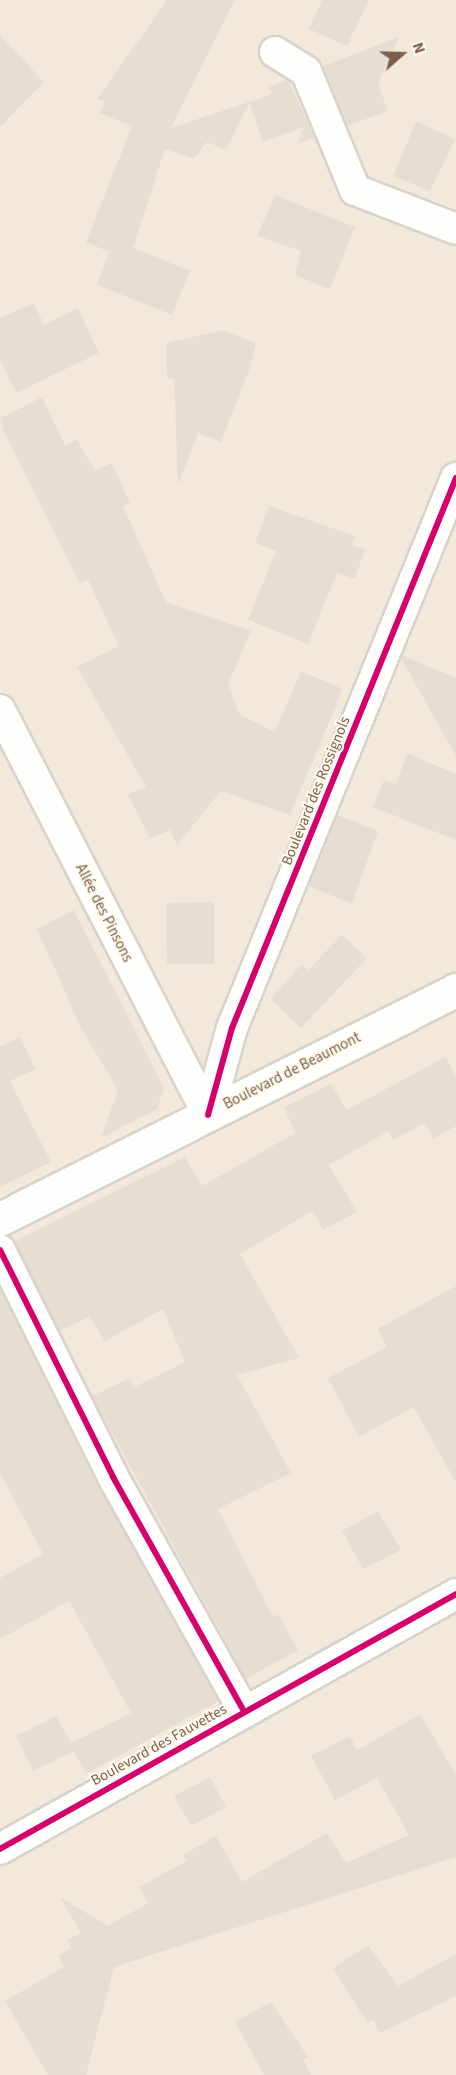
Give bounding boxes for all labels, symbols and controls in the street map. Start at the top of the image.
north arrow [372,24,432,84]
text: N [407,39,431,57]
street label: Boulevard des Rossignols [278,714,354,868]
street label: Allée des Pinsons [71,861,137,965]
street label: Boulevard de Beaumont [220,1029,364,1113]
street label: Boulevard des Fauvettes [88,1700,230,1790]

